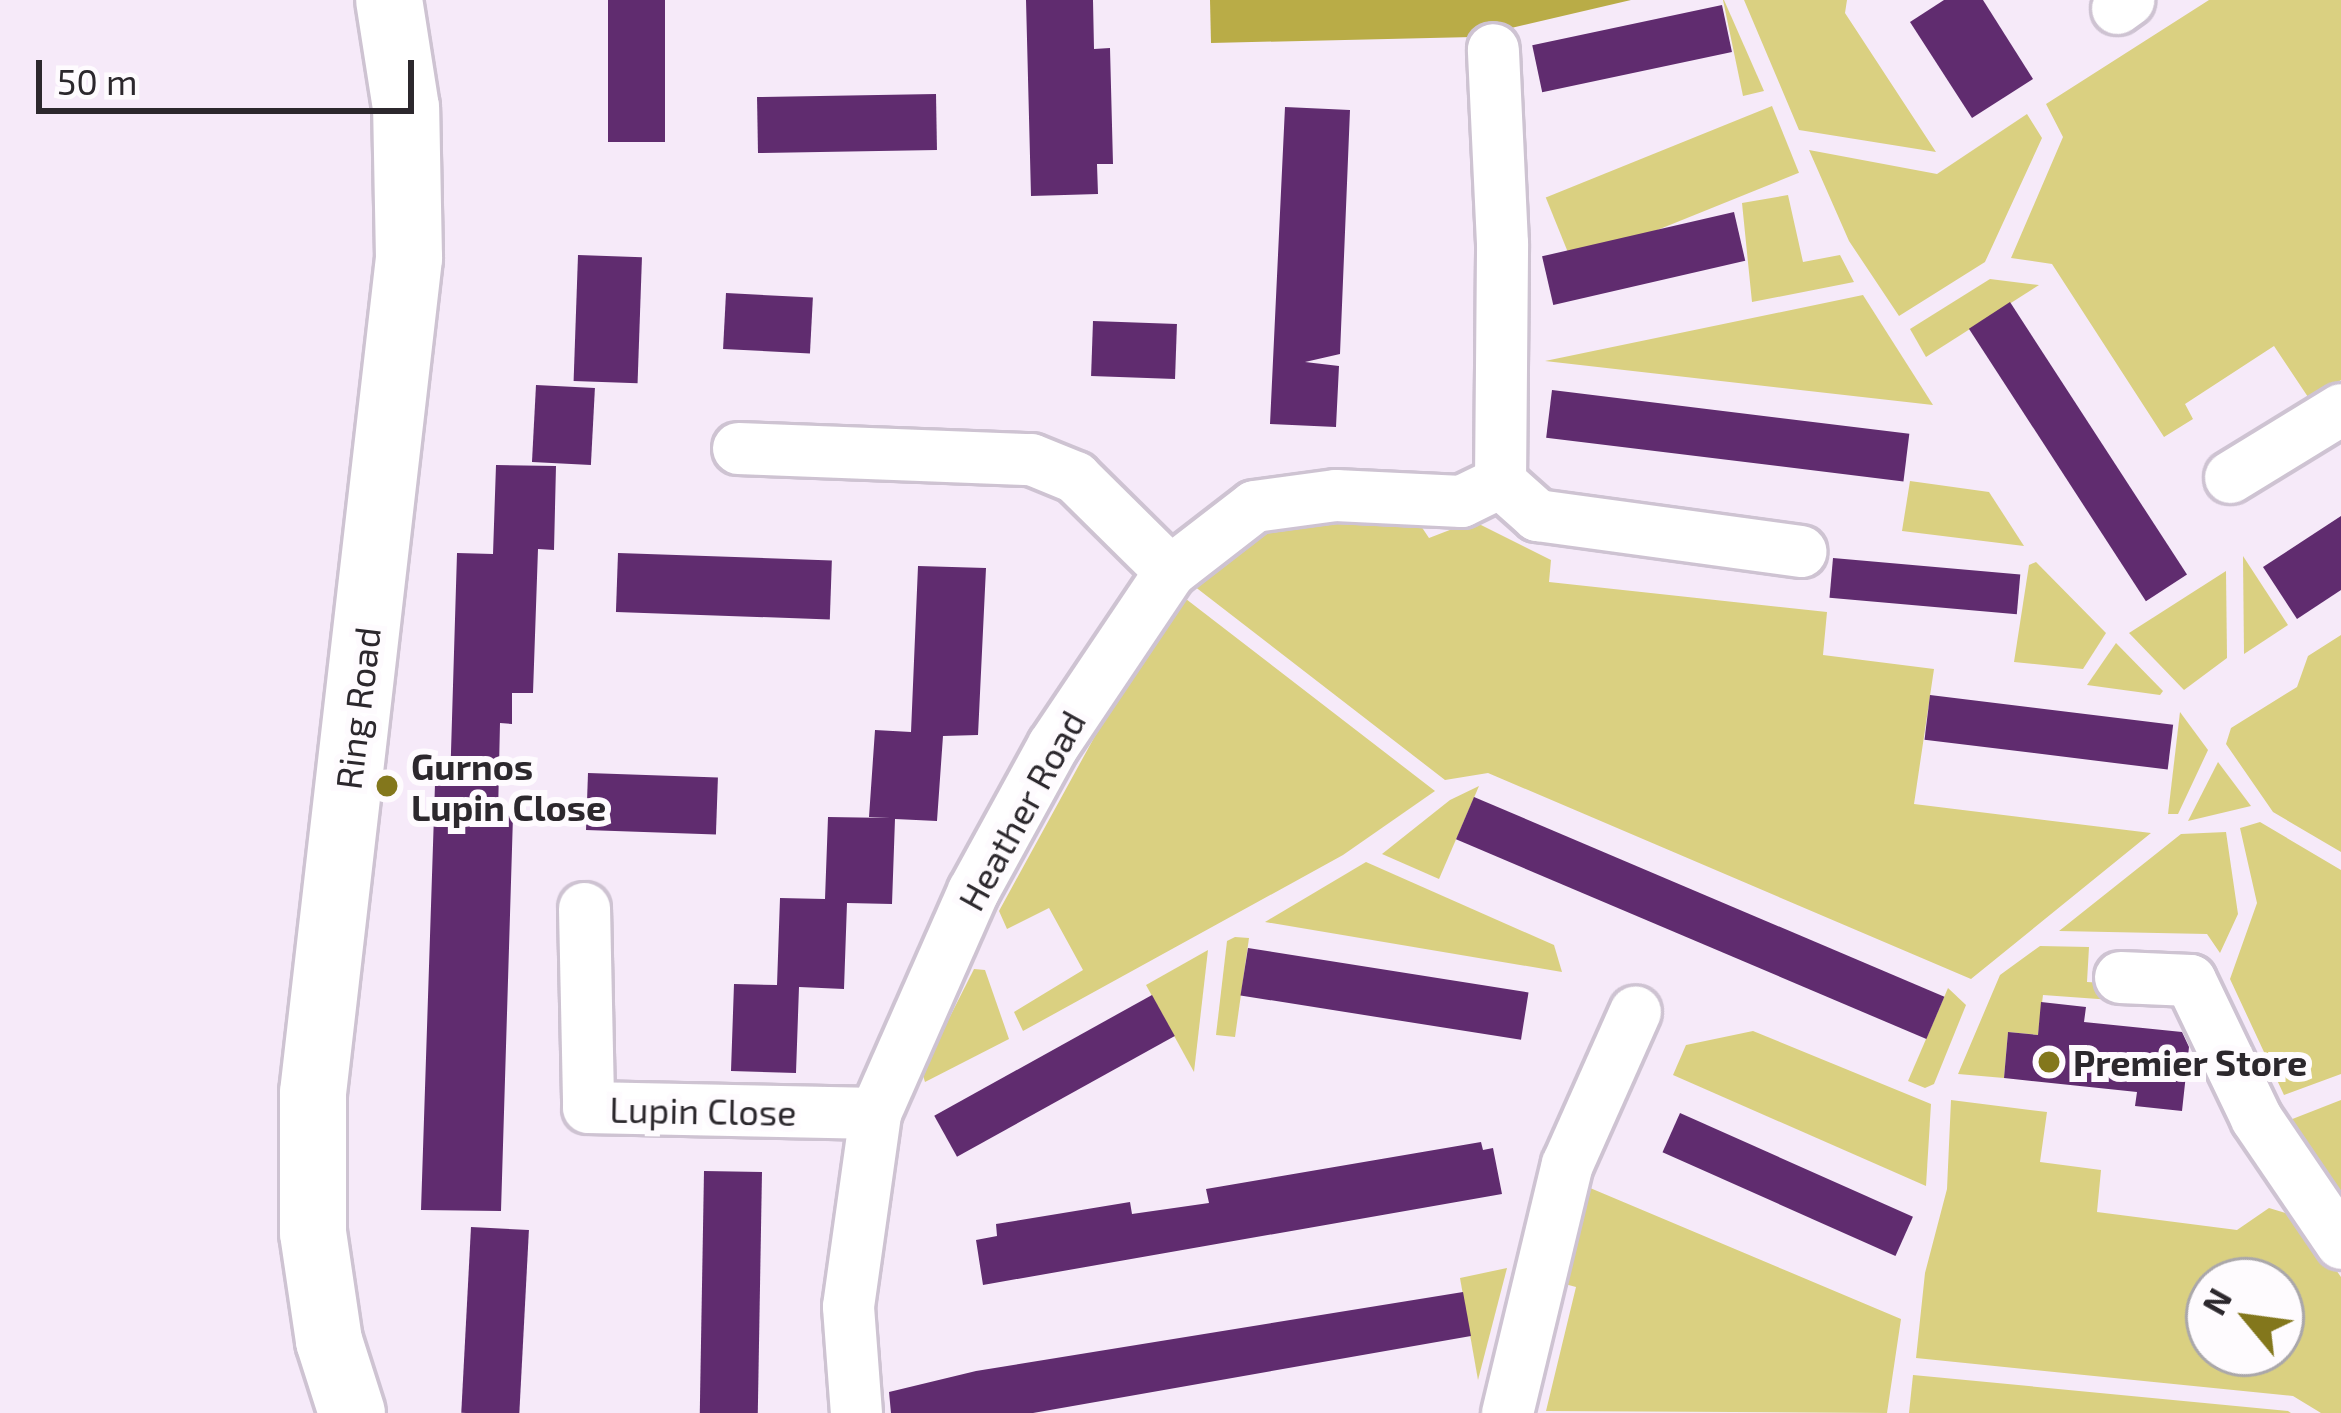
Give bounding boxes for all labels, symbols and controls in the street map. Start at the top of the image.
scale bar [42,36,420,110]
text: 50 m [57,59,138,102]
street label: Ring Road [326,624,388,792]
street label: Heather Road [948,702,1094,918]
place label: Gurnos Lupin Close [411,743,606,828]
marker: Gurnos Lupin Close [374,773,400,799]
place label: Premier Store [2073,1040,2308,1084]
marker: Premier Store [2036,1049,2062,1075]
street label: Lupin Close [609,1087,797,1133]
north arrow [2185,1257,2305,1377]
text: N [2193,1281,2239,1321]

